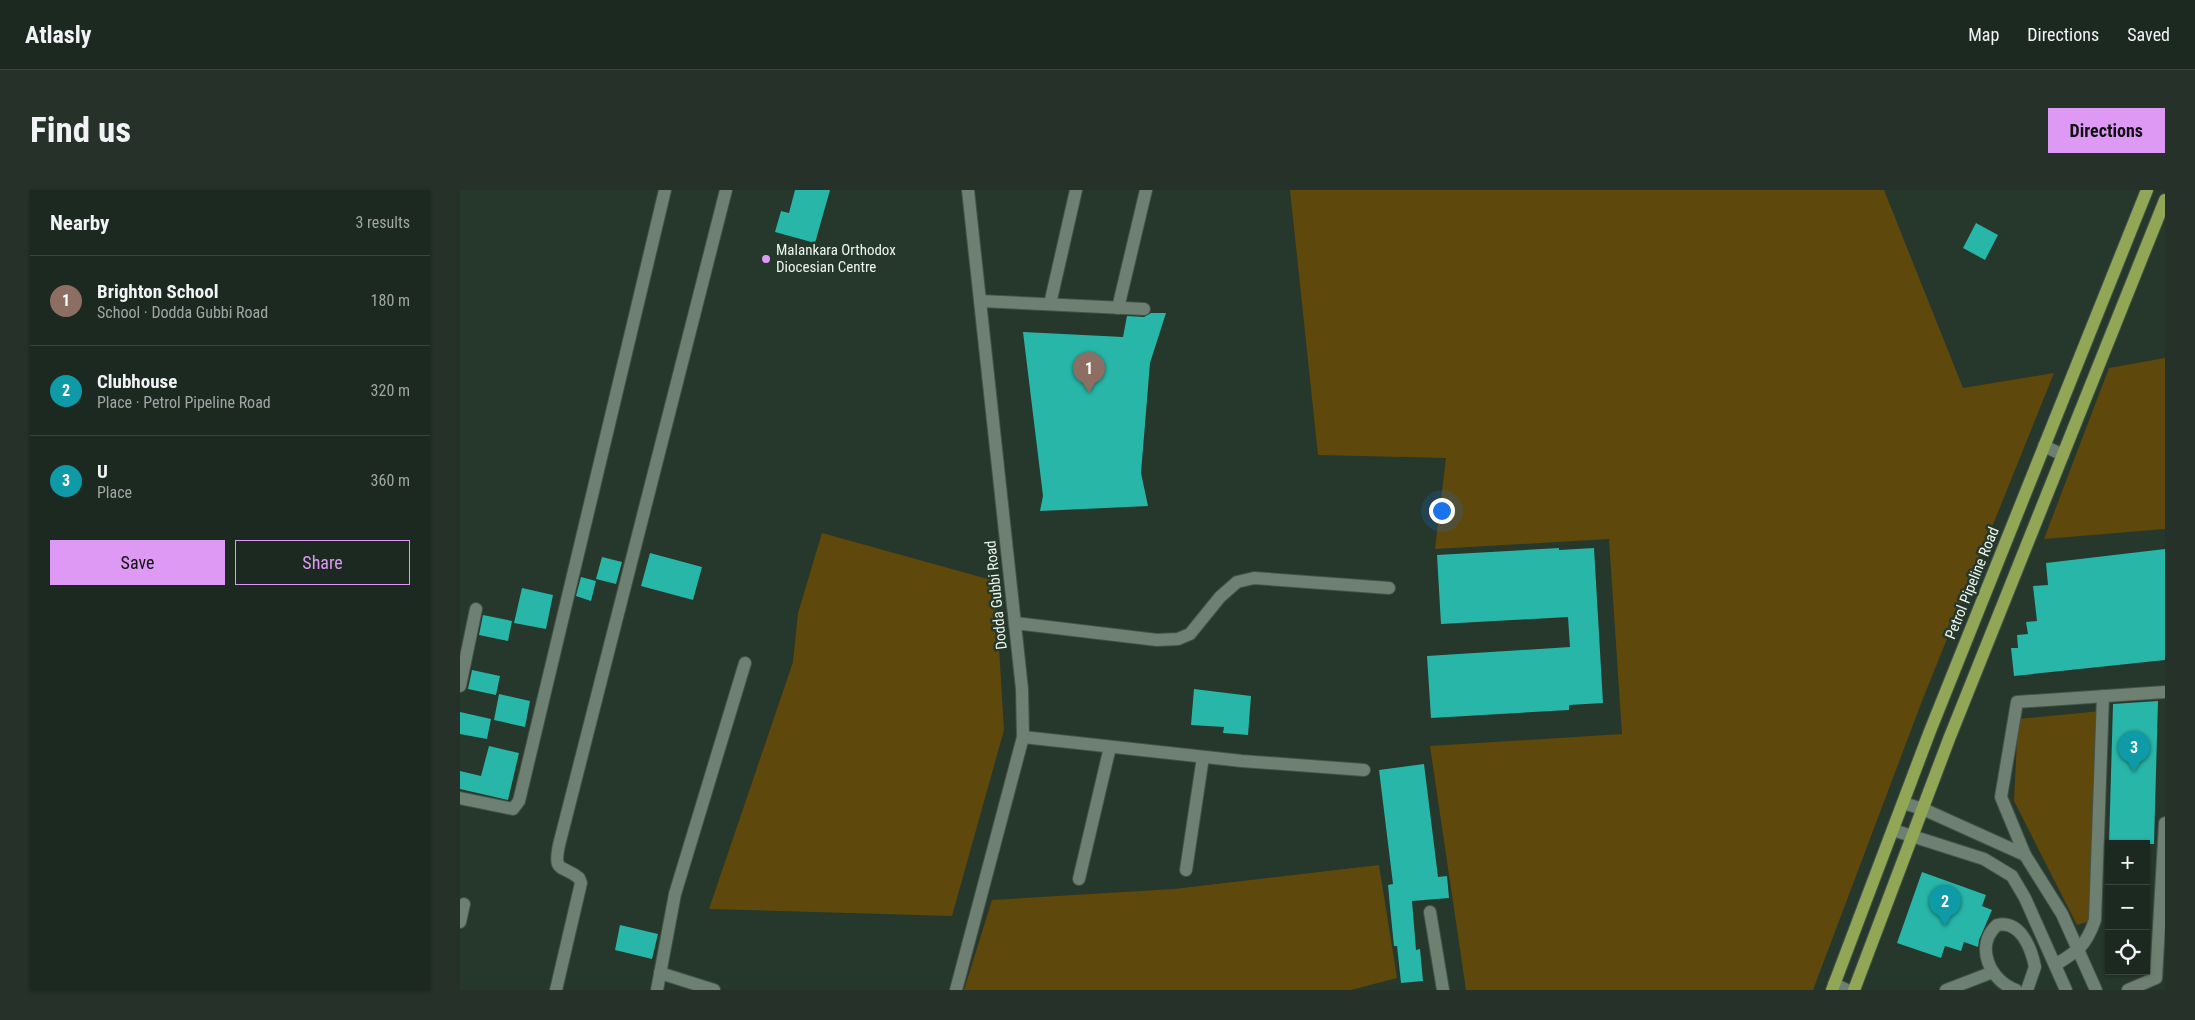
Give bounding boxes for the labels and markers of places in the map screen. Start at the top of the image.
place label: Malankara Orthodox Diocesian Centre [776,241,896,276]
marker: Malankara Orthodox Diocesian Centre [760,253,772,265]
pin: 1 [1073,352,1105,393]
pin: 3 [2118,731,2150,772]
pin: 2 [1929,885,1961,926]

